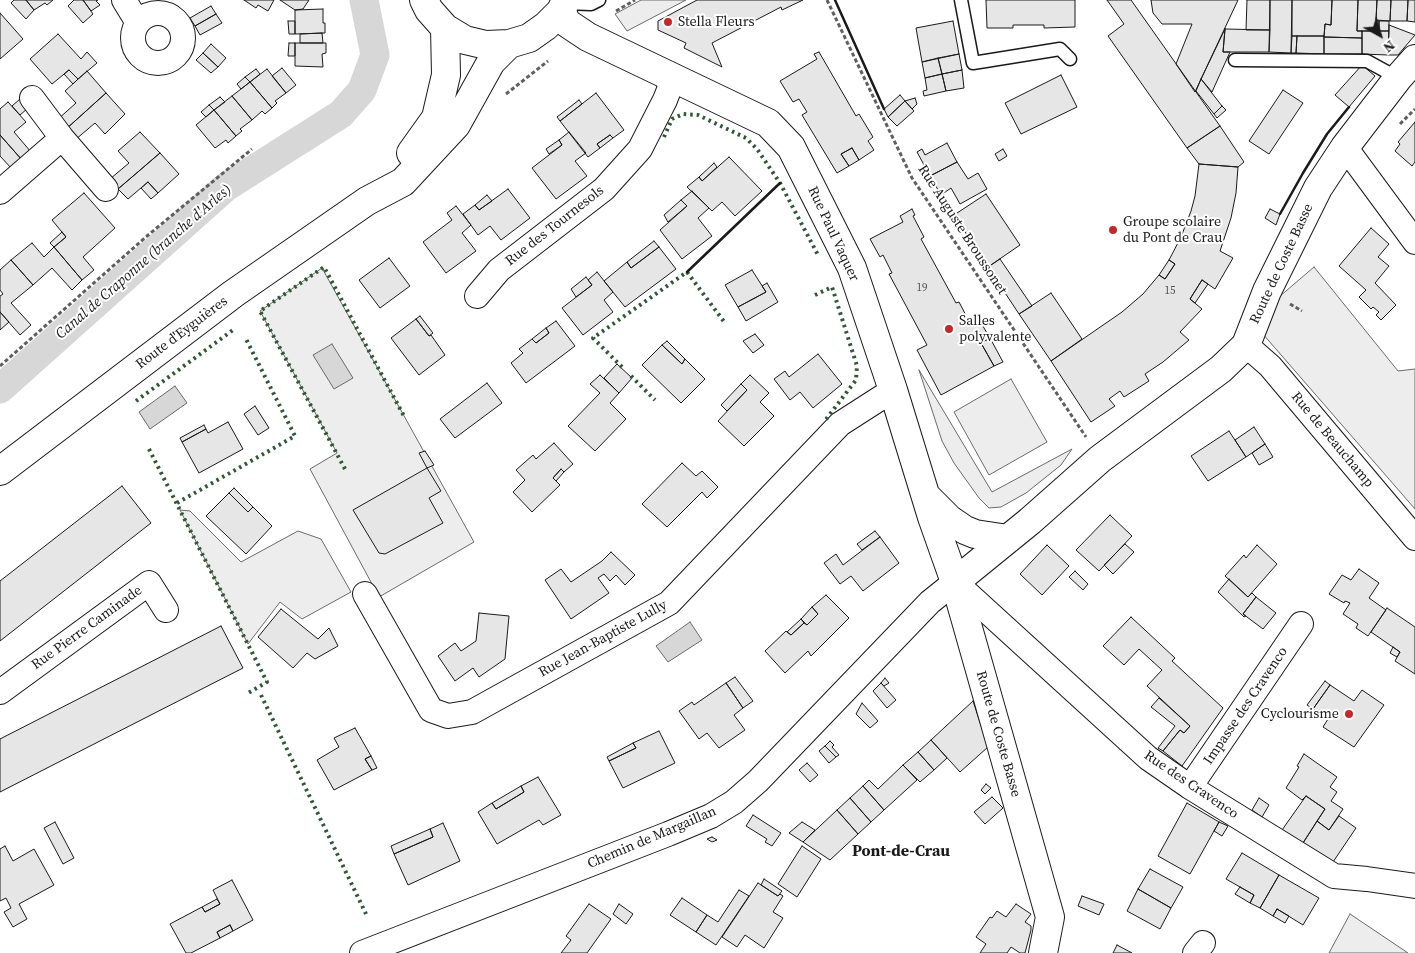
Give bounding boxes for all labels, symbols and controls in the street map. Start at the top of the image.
north arrow [1355,10,1405,60]
place label: Stella Fleurs [678,14,755,30]
marker: Stella Fleurs [662,16,674,28]
text: N [1379,36,1400,58]
street label: Rue Auguste Broussonet [914,162,1010,298]
water label: Canal de Craponne (branche d'Arles) [52,181,236,343]
street label: Rue des Tournesols [502,182,608,270]
street label: Rue Paul Vaquer [804,184,862,284]
street label: Route de Coste Basse [1247,201,1317,327]
place label: Groupe scolaire du Pont de Crau [1123,214,1222,246]
marker: Groupe scolaire du Pont de Crau [1107,224,1119,236]
house number: 19 [917,281,927,295]
house number: 15 [1165,284,1175,298]
street label: Route d'Eyguières [133,293,231,373]
place label: Salles polyvalente [959,313,1031,346]
marker: Salles polyvalente [943,323,955,335]
street label: Rue de Beauchamp [1287,389,1377,491]
street label: Rue Pierre Caminade [28,582,146,674]
street label: Rue Jean-Baptiste Lully [536,597,670,681]
street label: Impasse des Cravenco [1200,644,1292,768]
street label: Route de Coste Basse [972,669,1024,799]
place label: Cyclourisme [1261,706,1339,722]
marker: Cyclourisme [1343,708,1355,720]
street label: Rue des Cravenco [1141,747,1241,823]
street label: Chemin de Margaillan [585,803,719,873]
district label: Pont-de-Crau [852,842,950,862]

